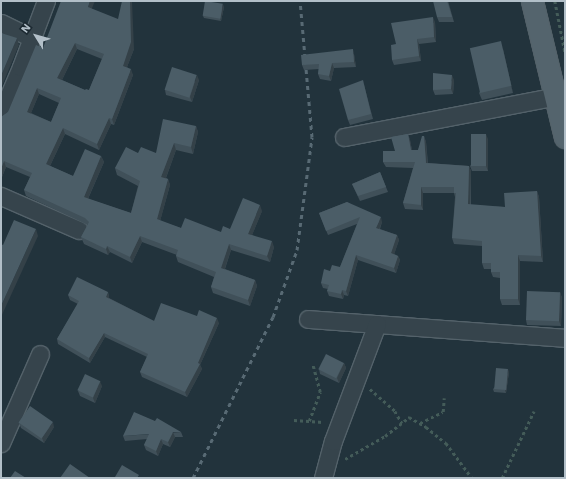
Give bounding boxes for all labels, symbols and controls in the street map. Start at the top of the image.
north arrow [16,16,56,56]
text: N [18,21,34,36]

